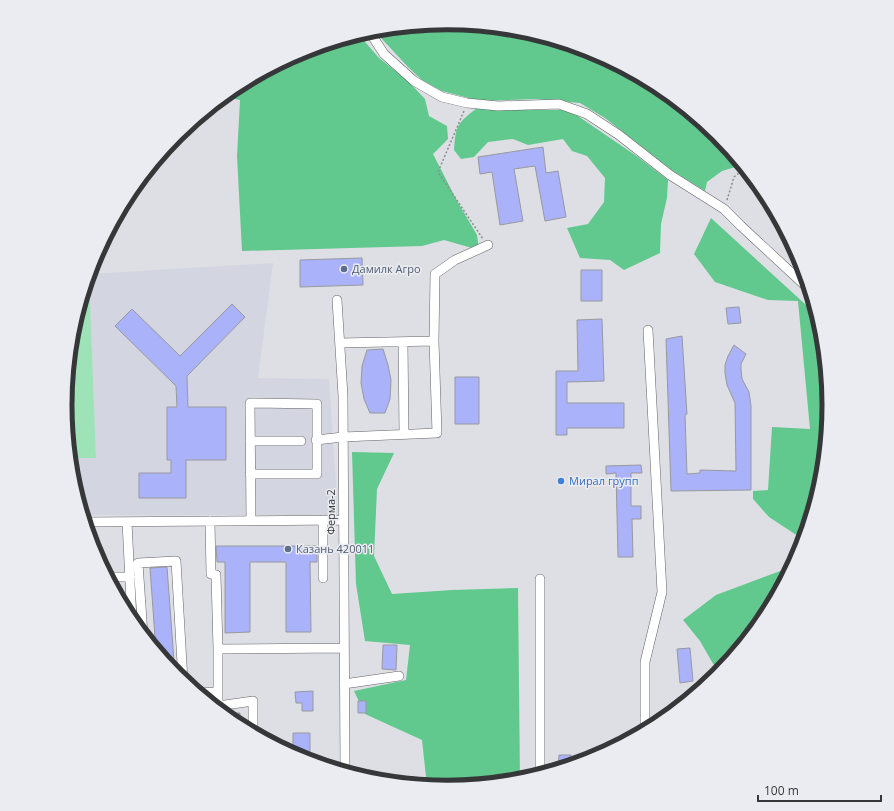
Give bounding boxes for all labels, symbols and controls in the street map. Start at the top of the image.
place label: Дамилк Агро [352,261,421,276]
marker: Дамилк Агро [339,264,349,274]
place label: Мирал групп [569,473,639,488]
marker: Мирал групп [556,476,566,486]
street label: Ферма-2 [323,489,338,535]
place label: Казань 420011 [296,541,374,556]
marker: Казань 420011 [283,544,293,554]
scale bar [758,777,881,803]
text: 100 m [764,782,799,799]

